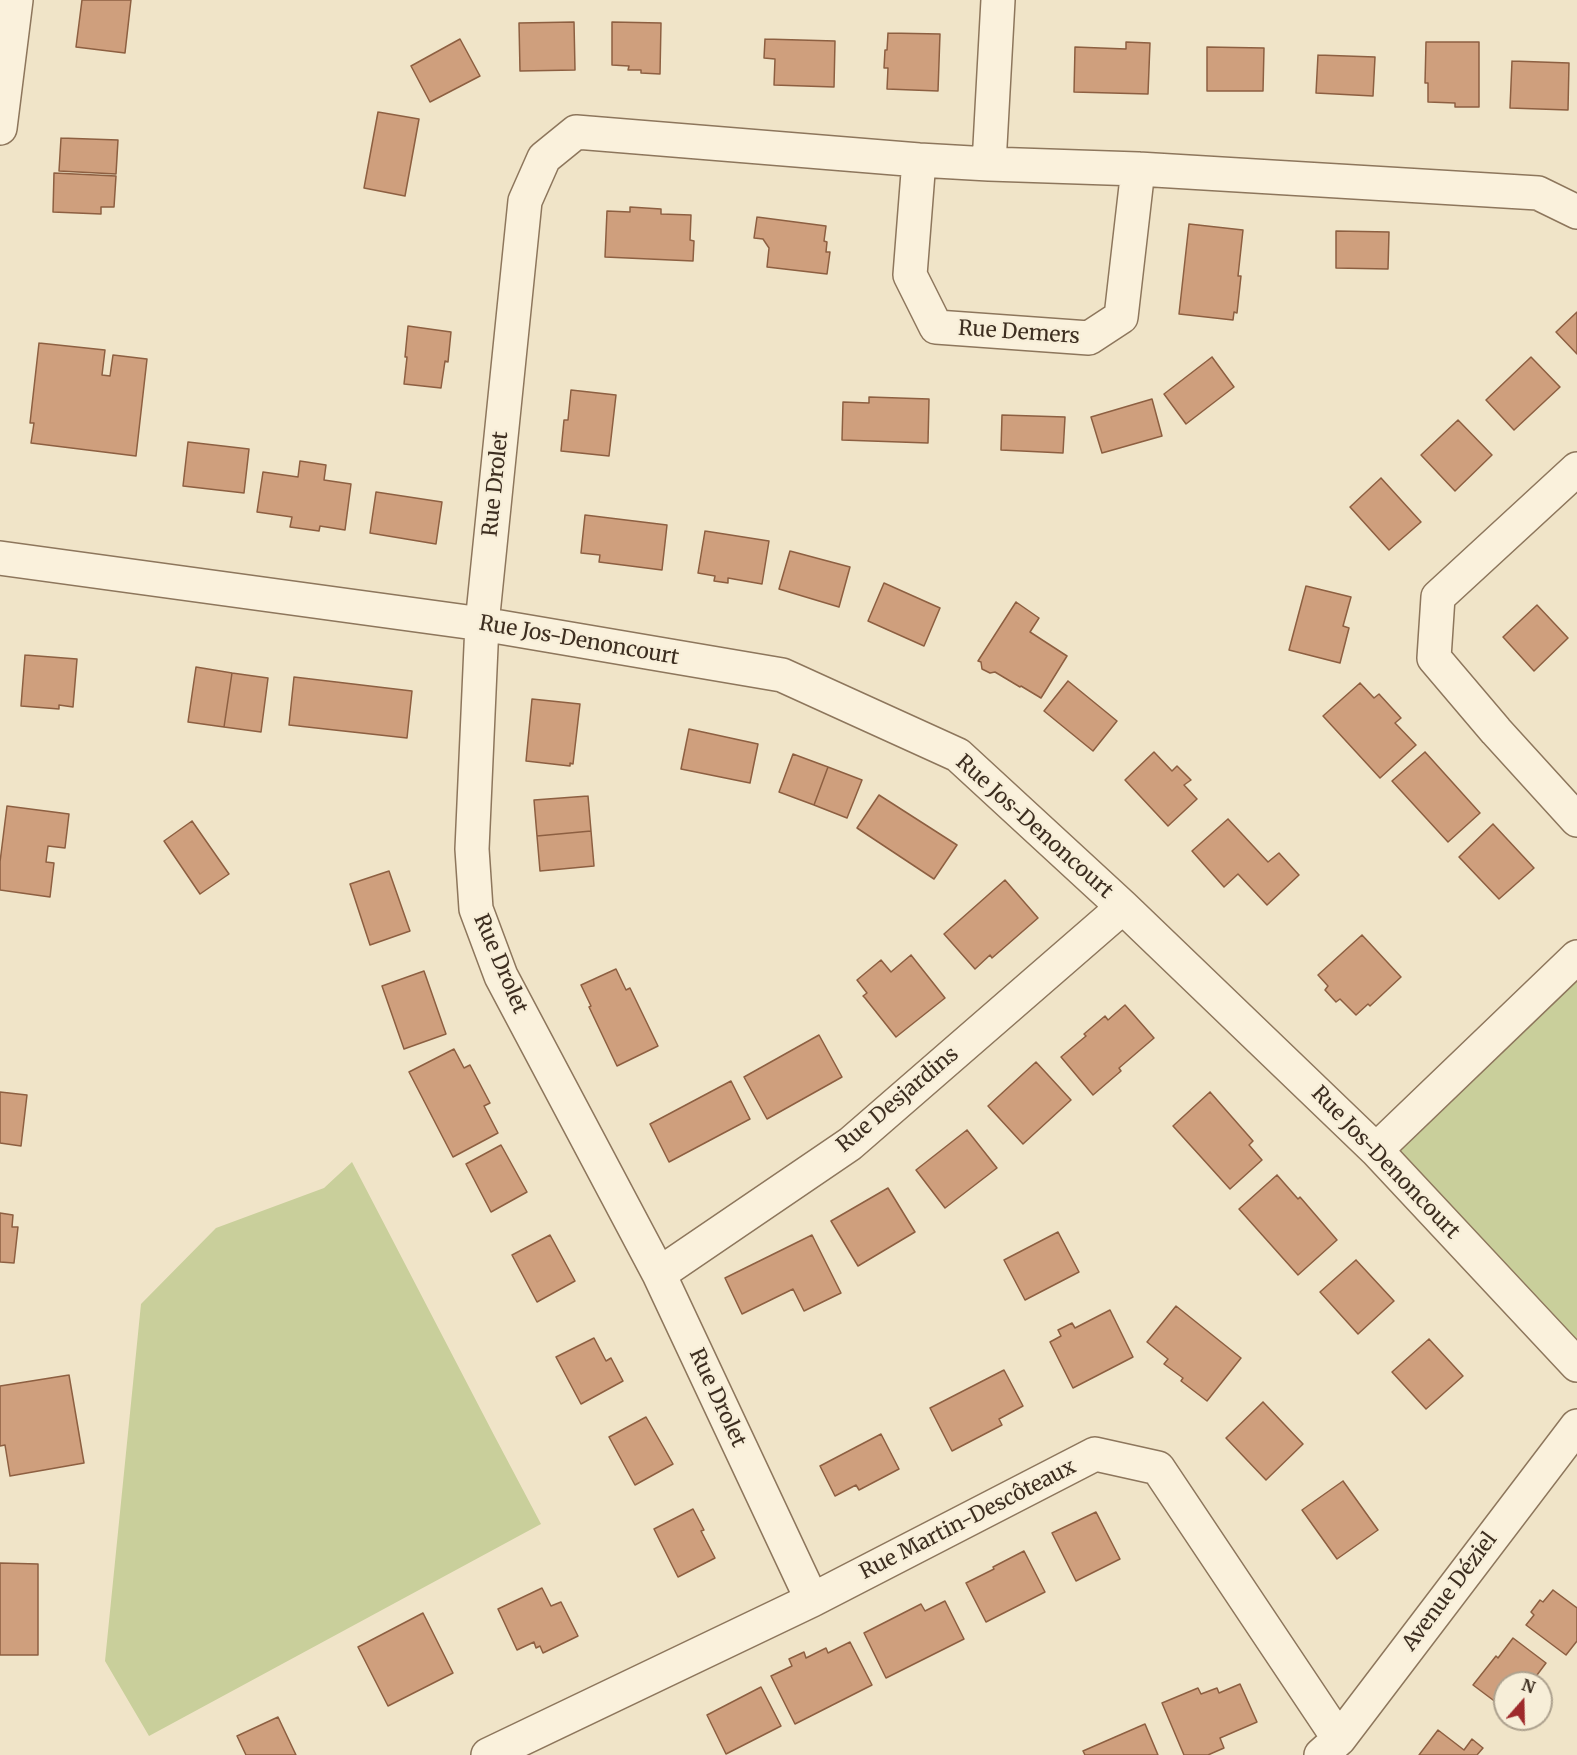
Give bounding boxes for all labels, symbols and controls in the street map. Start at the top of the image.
street label: Rue Demers [957,316,1081,350]
street label: Rue Drolet [478,430,514,538]
street label: Rue Jos-Denoncourt [477,611,681,671]
street label: Rue Jos-Denoncourt [950,750,1118,904]
street label: Rue Drolet [468,910,532,1018]
street label: Rue Desjardins [832,1042,964,1158]
street label: Rue Jos-Denoncourt [1306,1081,1464,1245]
street label: Rue Drolet [683,1345,751,1451]
street label: Rue Martin-Descôteaux [856,1455,1080,1585]
street label: Avenue Déziel [1397,1528,1503,1656]
north arrow [1493,1671,1553,1731]
text: N [1519,1674,1538,1698]

